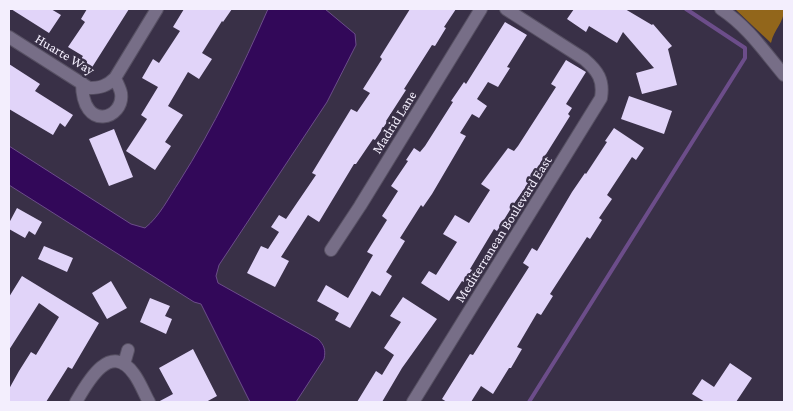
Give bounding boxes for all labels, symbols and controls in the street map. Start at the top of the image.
street label: Huarte Way [32,30,98,78]
street label: Madrid Lane [368,88,420,156]
street label: Mediterranean Boulevard East [451,153,555,305]

